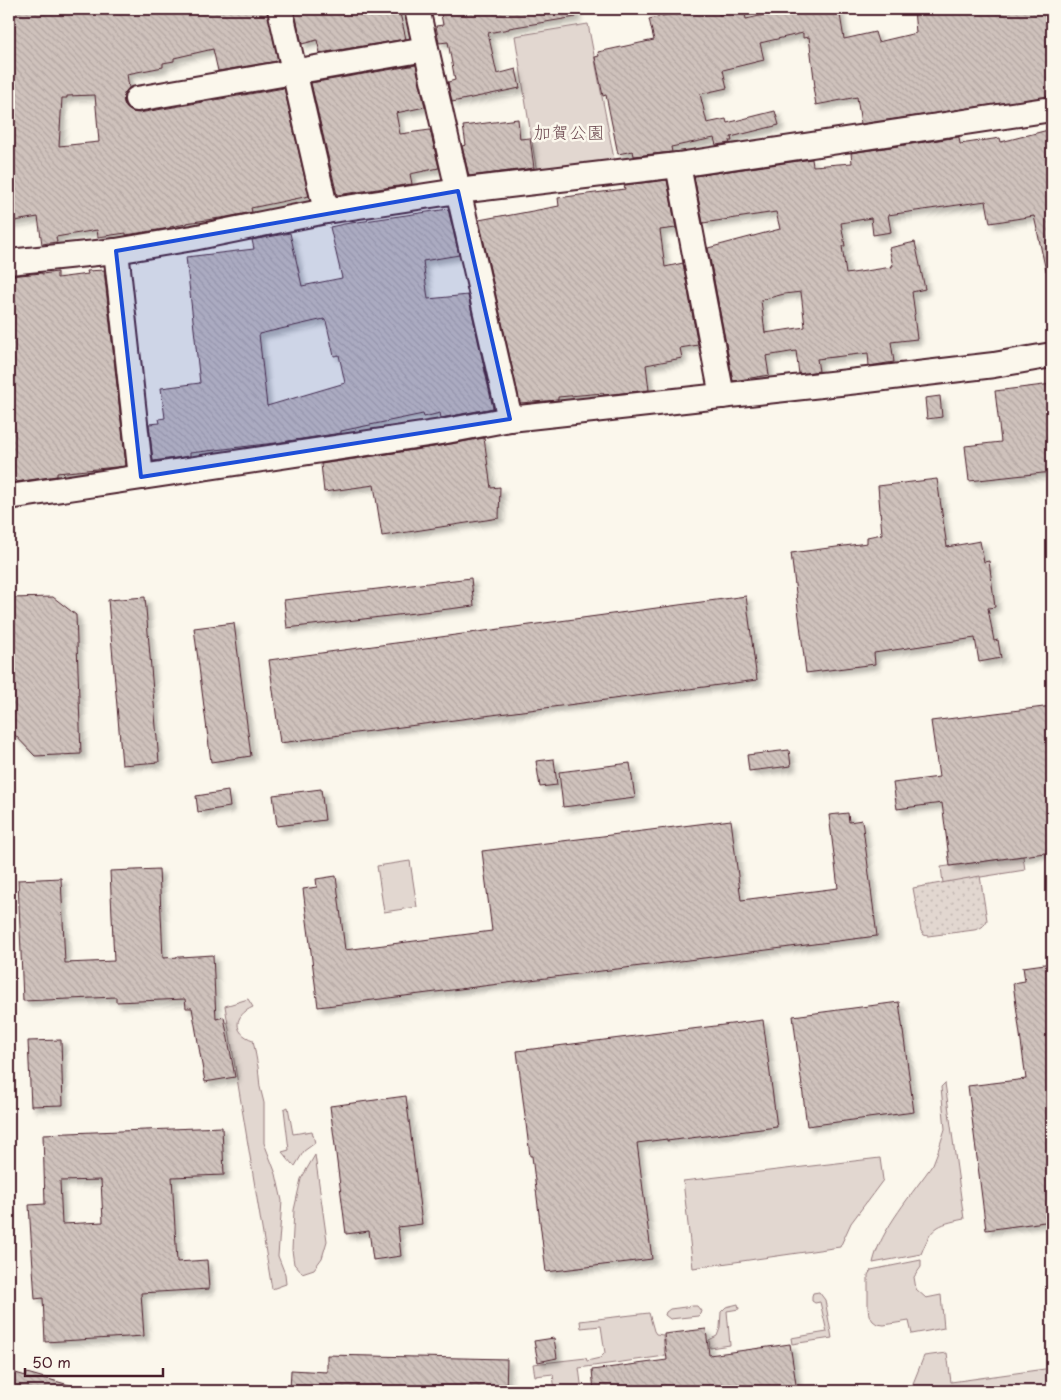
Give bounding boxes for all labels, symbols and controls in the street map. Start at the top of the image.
park label: 加賀公園 [533,118,605,145]
scale bar [25,1345,162,1377]
text: 50 m [32,1350,71,1373]

